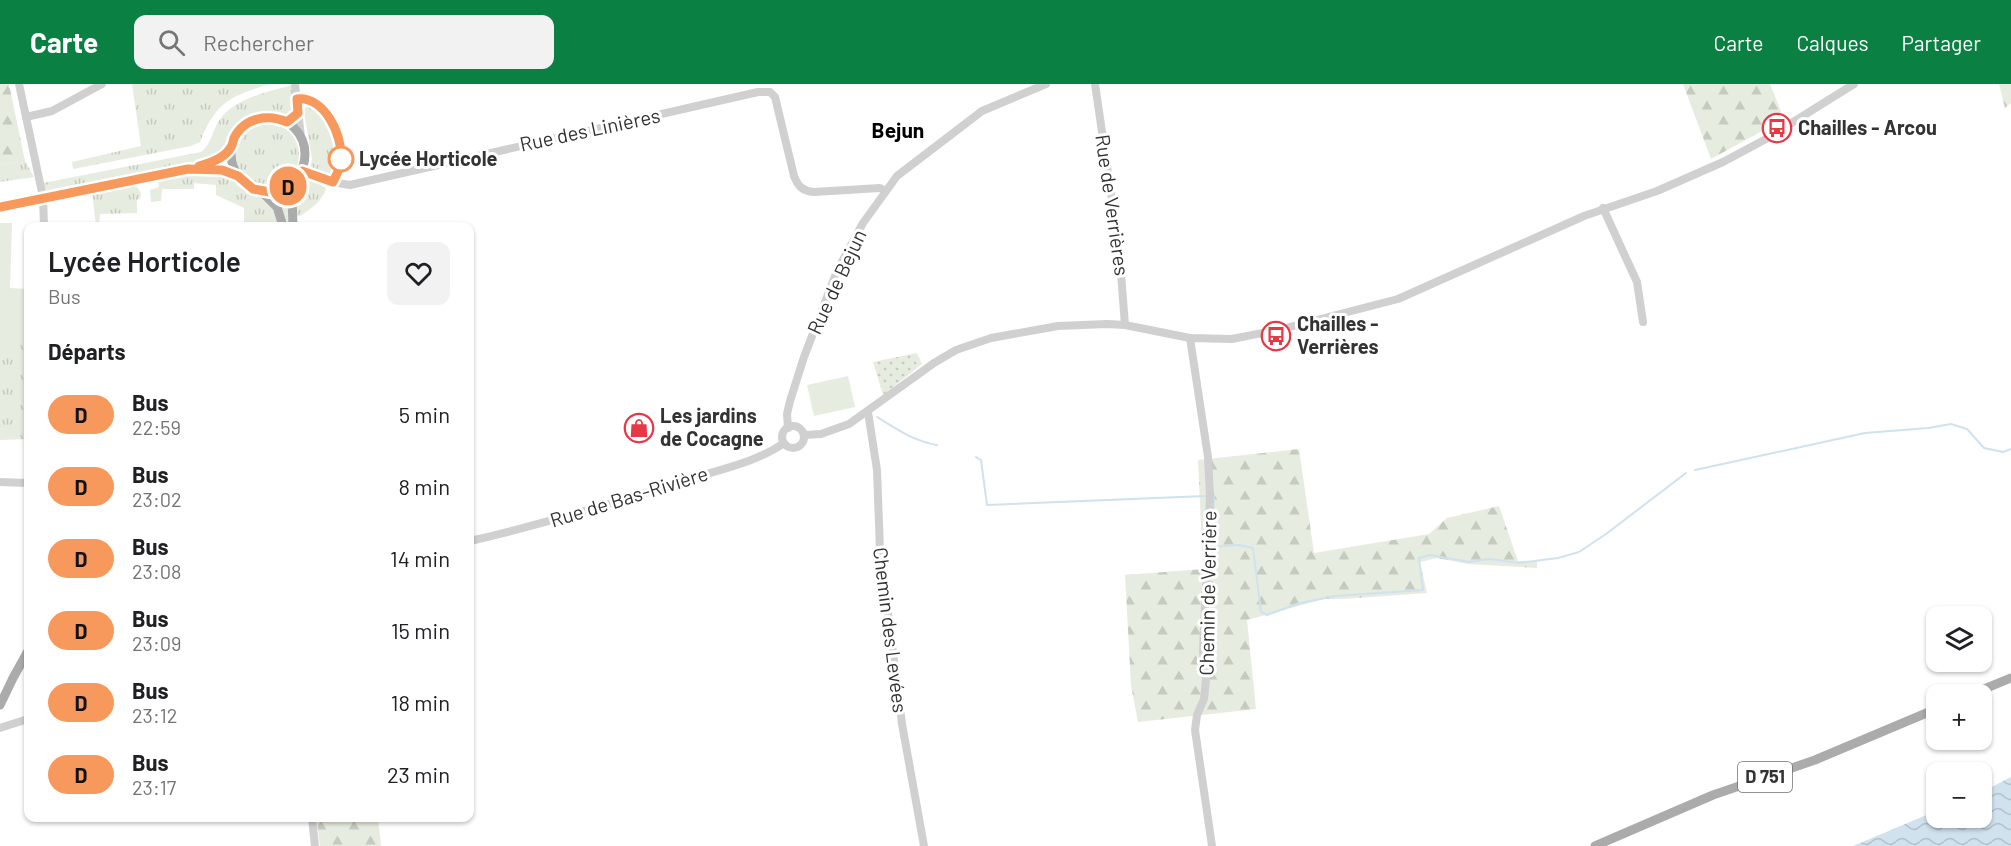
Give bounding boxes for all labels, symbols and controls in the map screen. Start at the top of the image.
search box [134,15,554,69]
text: Carte [30,25,98,59]
icon: search [155,26,188,59]
text: Rechercher [203,29,314,55]
text: Carte [1714,30,1763,55]
text: Calques [1796,30,1869,55]
text: Partager [1902,30,1981,55]
street label: Rue des Linières [517,102,662,156]
bus stop icon: Chailles - Arcou [1761,112,1793,144]
place label: Chailles - Arcou [1798,115,1937,139]
district label: Bejun [872,117,924,142]
street label: Rue de Verrières [1091,133,1135,277]
marker: Lycée Horticole [328,146,354,172]
place label: Lycée Horticole [359,146,498,170]
line badge: D [268,166,308,206]
text: D [282,174,294,199]
street label: Rue de Bejun [801,225,871,338]
button: heart [387,242,450,305]
text: Lycée Horticole [48,244,241,278]
text: Bus [48,284,81,308]
place label: Chailles - Verrières [1297,311,1379,358]
bus stop icon: Chailles - Verrières [1260,320,1292,352]
text: Départs [48,338,126,364]
text: Bus [132,389,169,415]
text: 5 min [399,401,450,427]
text: D [75,402,87,427]
place label: Les jardins de Cocagne [660,403,764,450]
shop icon: Les jardins de Cocagne [623,412,655,444]
text: 22:59 [132,415,181,439]
text: Bus [132,461,169,487]
street label: Rue de Bas-Rivière [547,461,711,531]
text: 8 min [398,473,450,499]
text: D [75,474,87,499]
text: 23:02 [132,487,182,511]
street label: Chemin de Verrière [1194,510,1220,676]
text: Bus [132,533,169,559]
text: 14 min [390,545,450,571]
text: D [75,546,87,571]
street label: Chemin des Levées [869,546,913,714]
text: 23:08 [132,559,181,583]
text: Bus [132,605,169,631]
map controls [1926,606,1992,828]
button: layers [1926,606,1992,672]
text: 15 min [391,617,450,643]
text: D [75,618,87,643]
text: 23:09 [132,631,181,655]
text: Bus [132,677,169,703]
button: + [1926,684,1992,750]
text: 18 min [391,689,450,715]
text: D [75,690,87,715]
text: 23:12 [132,703,177,727]
text: Bus [132,749,169,775]
text: 23 min [387,761,450,787]
text: D [75,762,87,787]
road number: D 751 [1738,762,1792,792]
button: − [1926,762,1992,828]
text: 23:17 [132,775,176,799]

